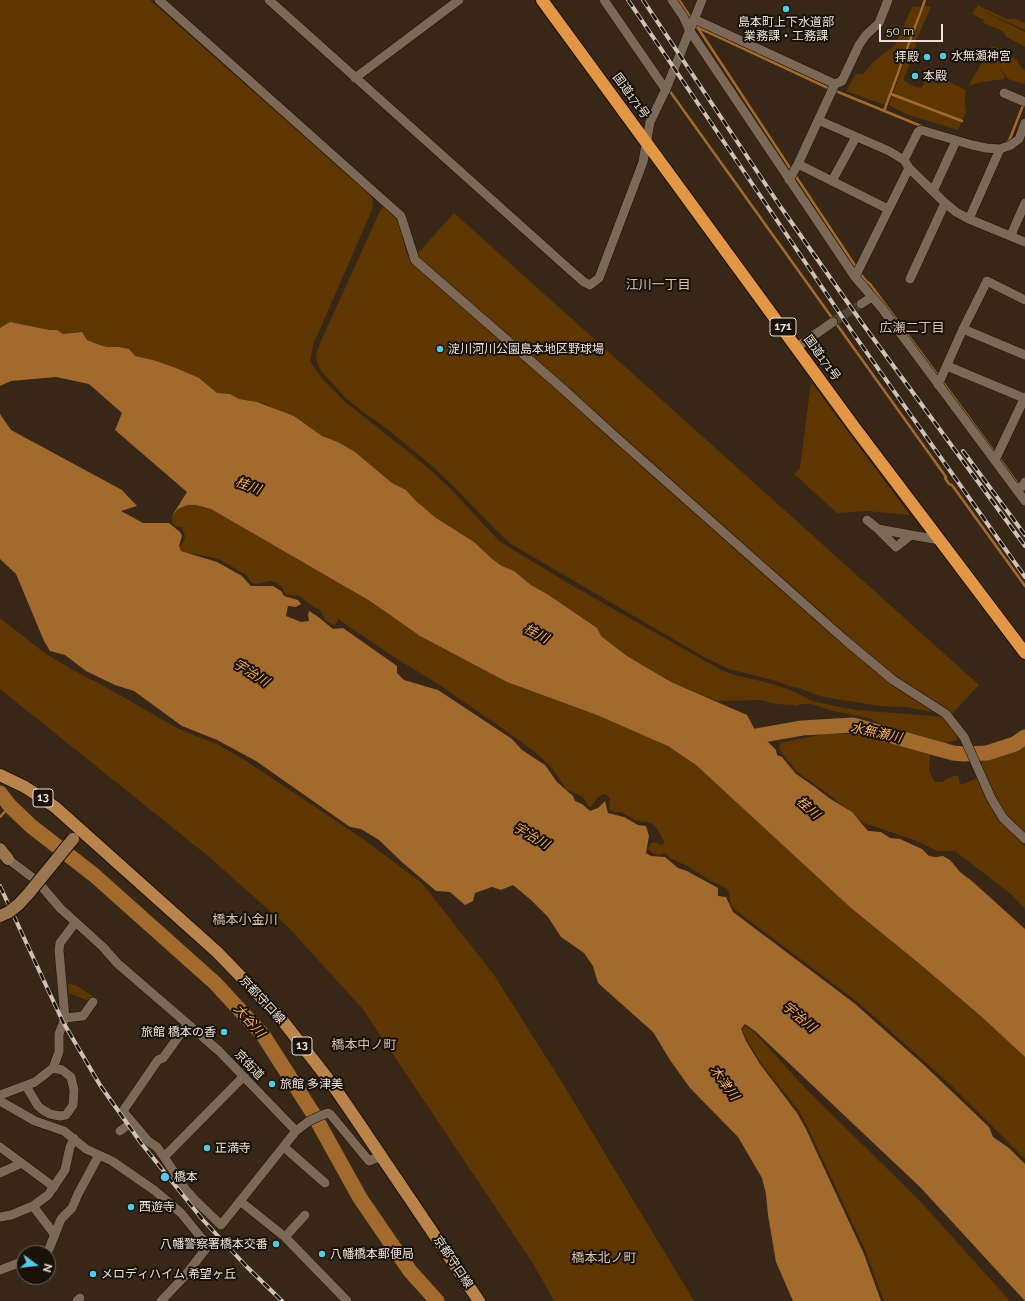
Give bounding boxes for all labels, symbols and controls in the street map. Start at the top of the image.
marker: 島本町上下水道部 業務課・工務課 [781,4,791,14]
place label: 島本町上下水道部 業務課・工務課 [738,15,834,43]
scale bar [881,16,945,42]
text: 50 m [886,24,914,38]
place label: 水無瀬神宮 [951,49,1011,63]
place label: 拝殿 [895,50,919,64]
marker: 水無瀬神宮 [938,51,948,61]
marker: 拝殿 [922,52,932,62]
place label: 本殿 [923,69,947,83]
street label: 国道171号 [610,70,652,122]
marker: 本殿 [910,71,920,81]
district label: 江川一丁目 [626,277,690,293]
road number: 171 [770,318,796,336]
district label: 広瀬二丁目 [880,320,944,336]
street label: 国道171号 [801,332,843,384]
place label: 淀川河川公園島本地区野球場 [448,342,604,356]
marker: 淀川河川公園島本地区野球場 [435,344,445,354]
water label: 桂川 [233,474,263,498]
water label: 桂川 [521,621,551,647]
water label: 宇治川 [230,656,272,690]
water label: 水無瀬川 [849,720,903,746]
road number: 13 [33,789,53,807]
water label: 桂川 [793,794,823,822]
water label: 宇治川 [510,819,552,853]
district label: 橋本小金川 [213,912,277,928]
street label: 京都守口線 [236,973,288,1027]
water label: 宇治川 [779,999,819,1035]
water label: 大谷川 [230,1001,268,1041]
place label: 旅館 橋本の香 [141,1025,216,1039]
marker: 旅館 橋本の香 [219,1027,229,1037]
road number: 13 [292,1037,312,1055]
district label: 橋本中ノ町 [332,1037,396,1053]
street label: 京街道 [231,1047,267,1083]
water label: 木津川 [706,1063,742,1103]
place label: 旅館 多津美 [280,1077,343,1091]
marker: 旅館 多津美 [267,1079,277,1089]
place label: 正満寺 [215,1141,251,1155]
marker: 正満寺 [202,1143,212,1153]
place label: 橋本 [174,1170,198,1184]
marker: 橋本 [159,1171,171,1183]
place label: 西遊寺 [139,1200,175,1214]
marker: 西遊寺 [126,1202,136,1212]
street label: 京都守口線 [430,1233,476,1291]
place label: 八幡警察署橋本交番 [160,1237,268,1251]
marker: 八幡警察署橋本交番 [271,1239,281,1249]
north arrow [16,1245,56,1285]
place label: 八幡橋本郵便局 [330,1247,414,1261]
marker: 八幡橋本郵便局 [317,1249,327,1259]
district label: 橋本北ノ町 [572,1250,636,1266]
text: N [40,1262,54,1274]
place label: メロディハイム 希望ヶ丘 [101,1267,236,1281]
marker: メロディハイム 希望ヶ丘 [88,1269,98,1279]

